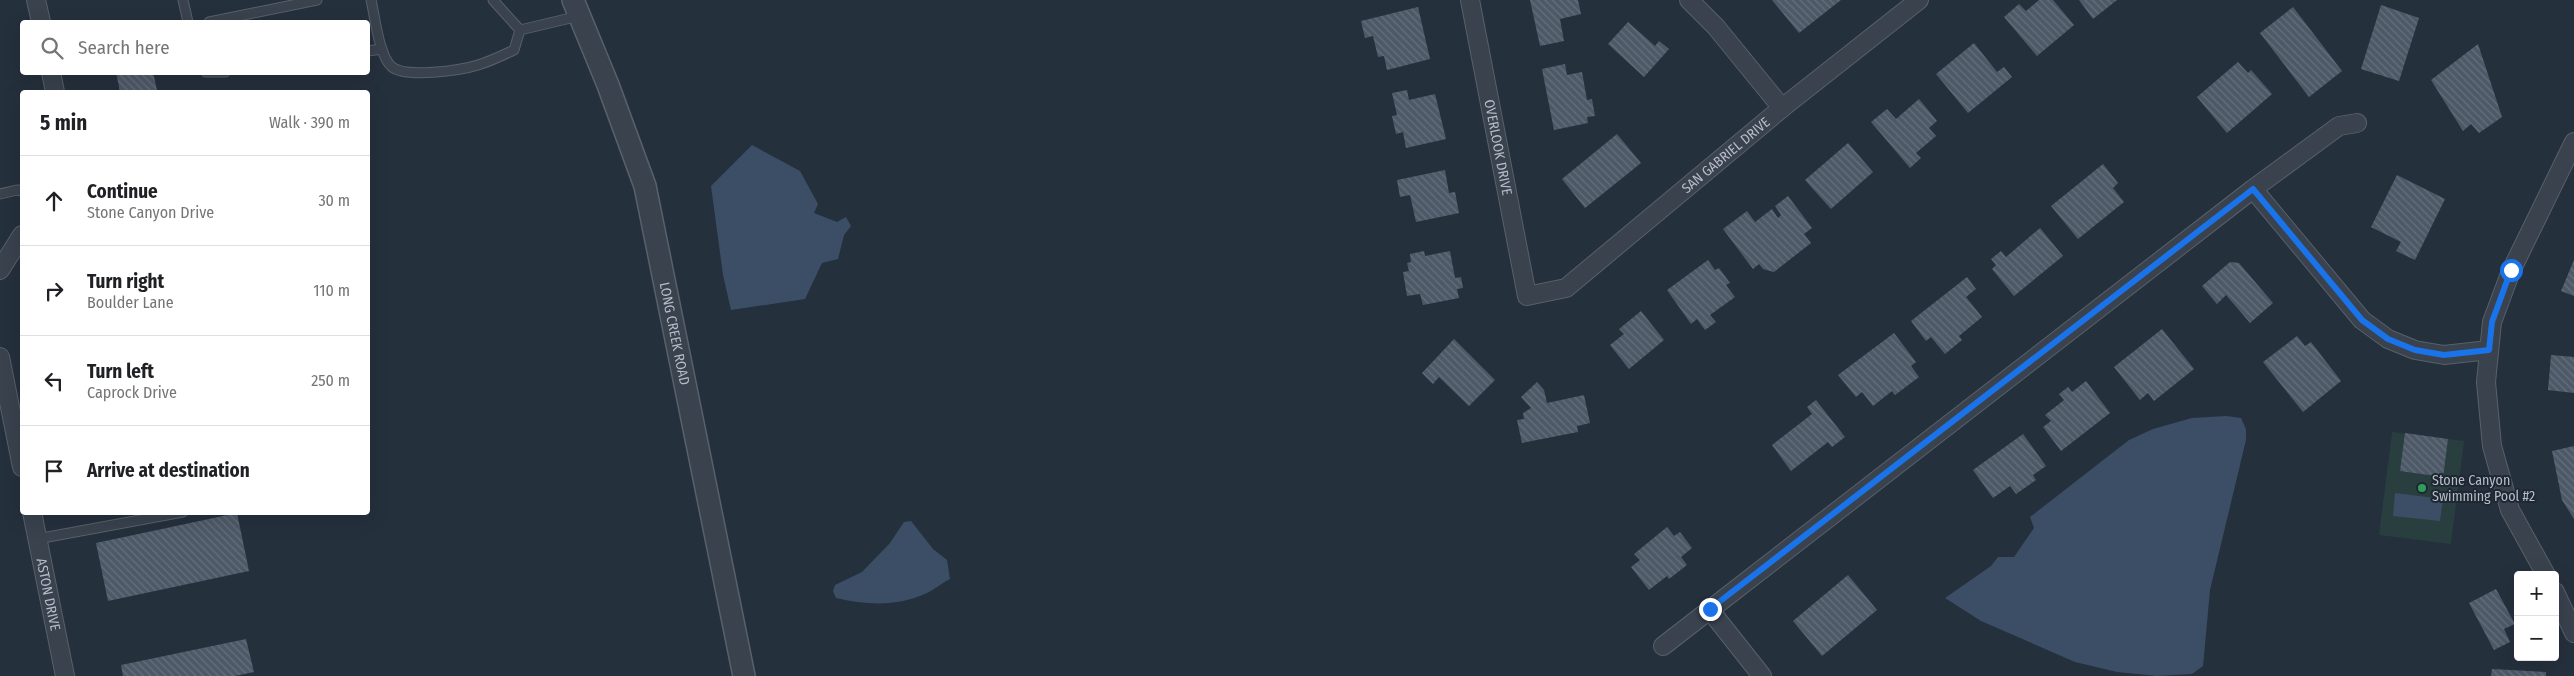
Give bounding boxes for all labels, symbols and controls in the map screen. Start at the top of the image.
search box [20,20,370,75]
icon: search [38,34,66,62]
text: Search here [78,36,170,59]
street label: OVERLOOK DRIVE [1480,98,1515,197]
text: 5 min [40,110,87,136]
text: Walk · 390 m [269,113,350,132]
street label: SAN GABRIEL DRIVE [1678,113,1774,197]
text: Continue [87,180,158,203]
icon: ahead [40,187,68,215]
text: 30 m [318,191,350,210]
text: Stone Canyon Drive [87,203,214,222]
route start [2500,259,2523,282]
text: Turn right [87,270,164,293]
icon: right [40,277,68,305]
text: 110 m [313,281,350,300]
street label: LONG CREEK ROAD [656,281,693,387]
text: Boulder Lane [87,293,174,312]
text: Turn left [87,360,154,383]
icon: left [40,367,68,395]
text: 250 m [311,371,350,390]
text: Caprock Drive [87,383,177,402]
icon: arrive [40,457,68,485]
text: Arrive at destination [87,459,250,482]
place label: Stone Canyon Swimming Pool #2 [2432,472,2535,505]
marker: Stone Canyon Swimming Pool #2 [2416,482,2428,494]
street label: ASTON DRIVE [32,557,64,633]
map controls [2514,571,2559,661]
button: + [2514,571,2559,616]
route end [1699,598,1722,621]
button: − [2514,616,2559,661]

